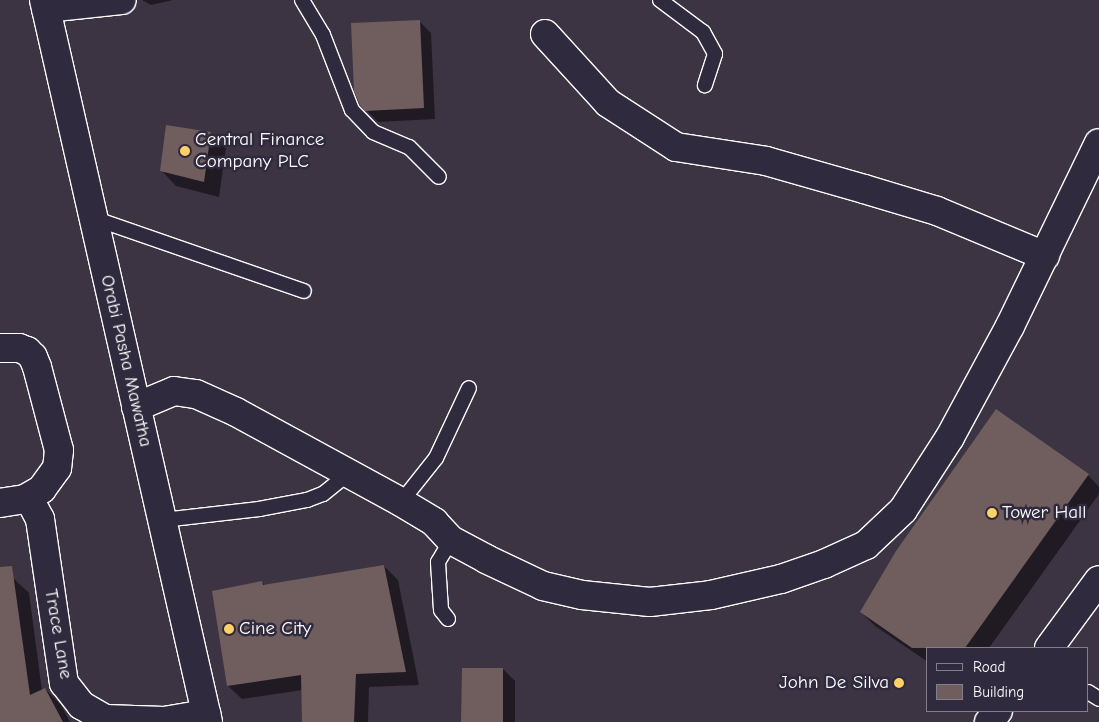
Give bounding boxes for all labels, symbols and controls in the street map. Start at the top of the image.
place label: Central Finance Company PLC [195,129,324,173]
marker: Central Finance Company PLC [179,145,191,157]
street label: Orabi Pasha Mawatha [95,273,157,449]
place label: Tower Hall [1002,502,1086,524]
marker: Tower Hall [986,507,998,519]
street label: Trace Lane [39,587,77,681]
place label: Cine City [239,618,311,640]
marker: Cine City [223,623,235,635]
legend [926,647,1089,712]
text: Road [973,658,1005,676]
place label: John De Silva [779,672,889,694]
marker: John De Silva [893,677,905,689]
text: Building [973,683,1024,701]

